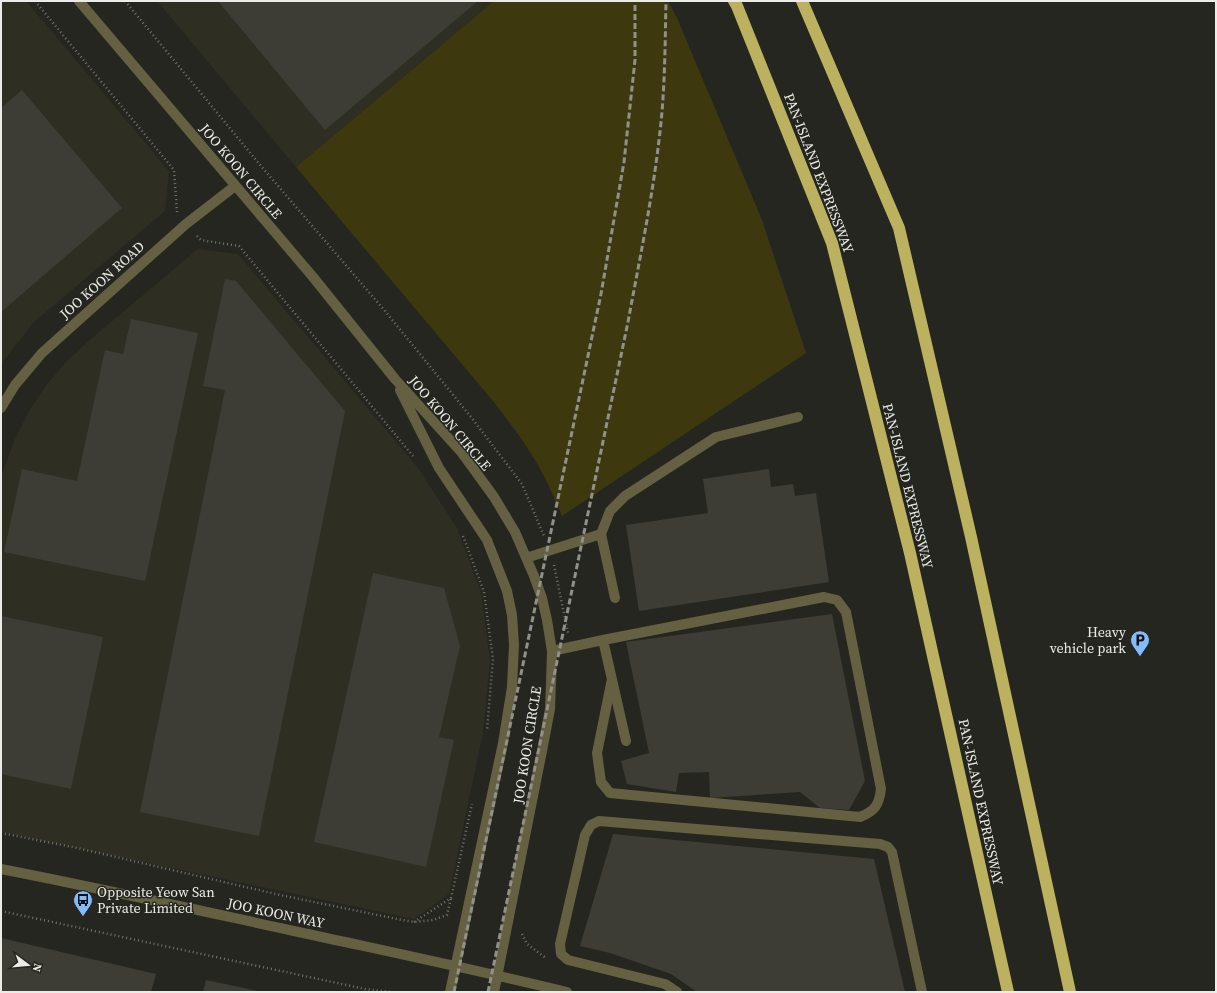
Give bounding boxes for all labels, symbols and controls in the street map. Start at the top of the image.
street label: PAN-ISLAND EXPRESSWAY [779,90,859,256]
street label: JOO KOON CIRCLE [195,118,287,223]
street label: JOO KOON ROAD [55,237,149,324]
street label: JOO KOON CIRCLE [404,370,496,475]
street label: PAN-ISLAND EXPRESSWAY [878,401,938,571]
place label: Heavy vehicle park [1050,622,1127,658]
parking icon: Heavy vehicle park [1129,629,1151,657]
street label: JOO KOON CIRCLE [508,685,546,806]
street label: PAN-ISLAND EXPRESSWAY [954,717,1008,887]
place label: Opposite Yeow San Private Limited [97,882,215,918]
bus stop icon: Opposite Yeow San Private Limited [72,889,94,917]
street label: JOO KOON WAY [225,893,327,933]
north arrow [8,945,48,985]
text: N [29,962,45,974]

